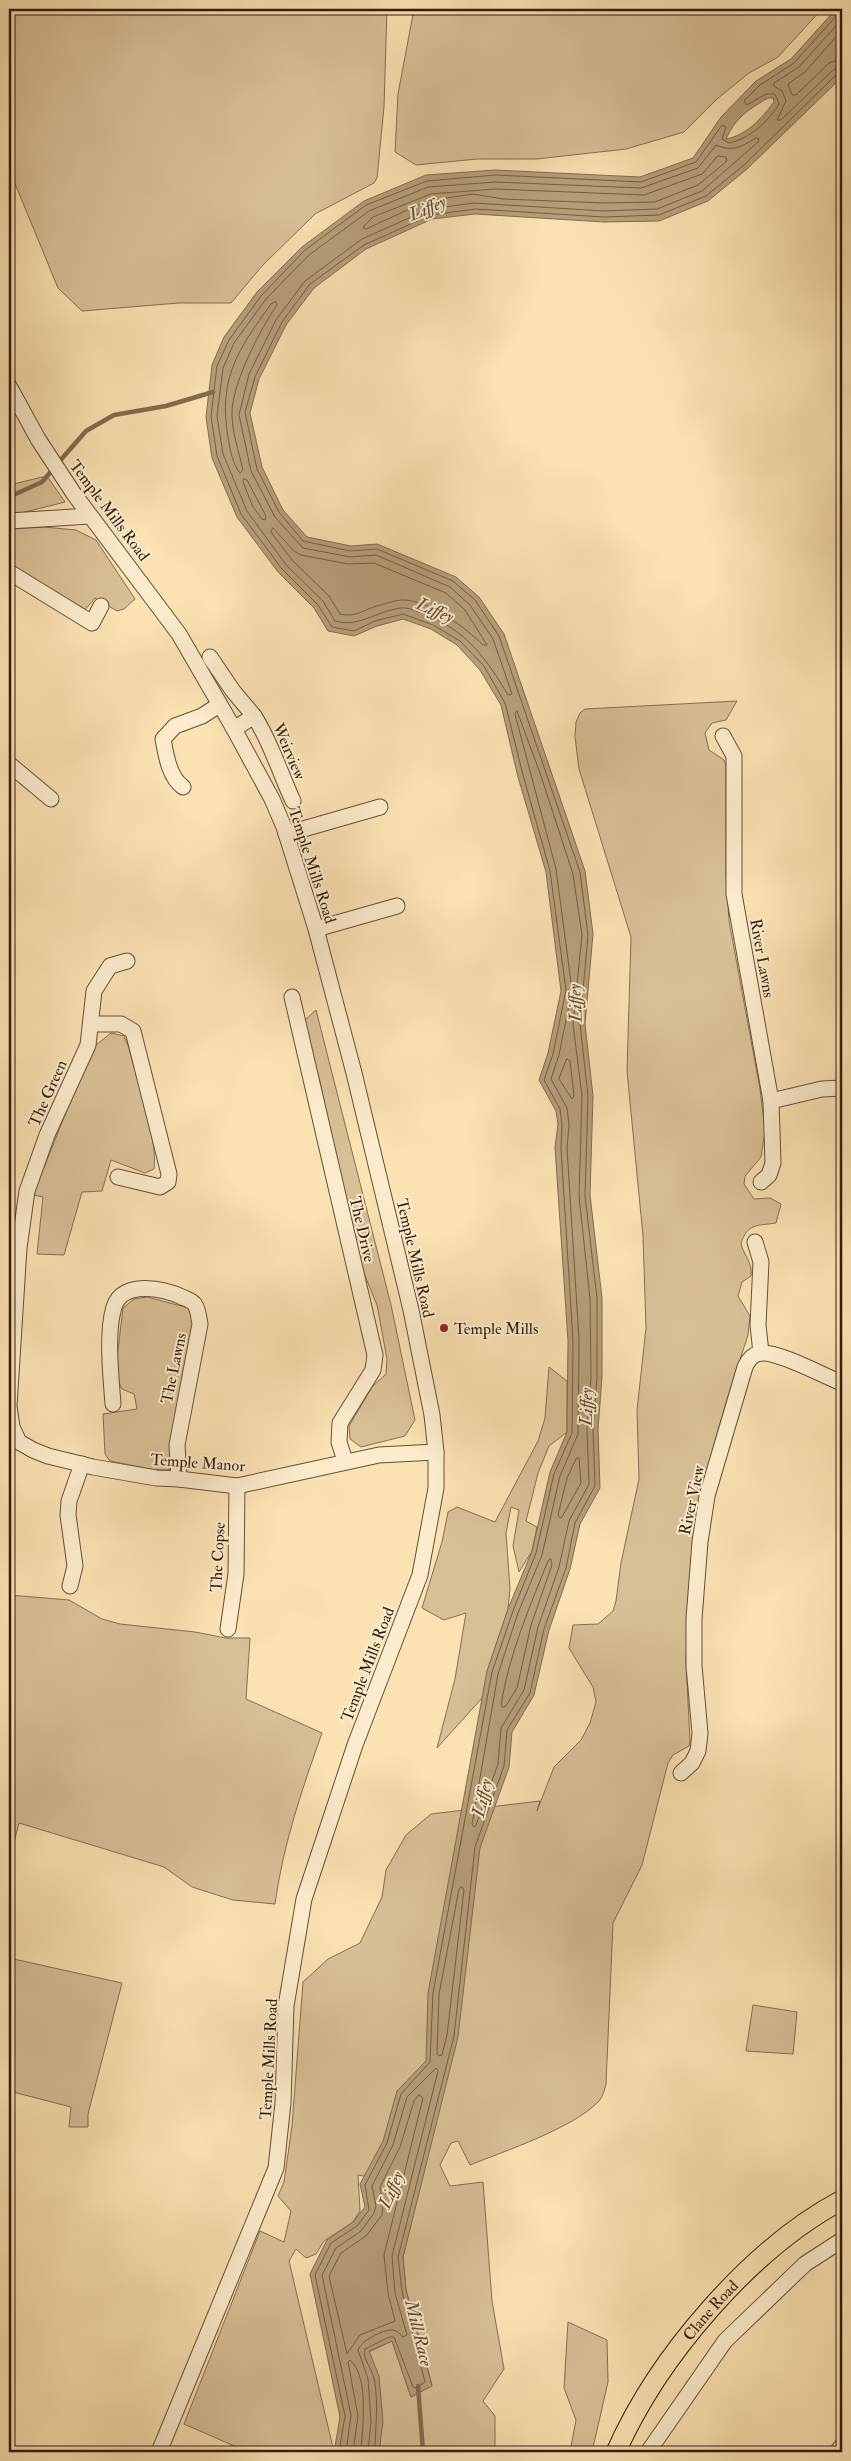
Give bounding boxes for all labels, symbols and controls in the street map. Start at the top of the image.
water label: Liffey [404,190,450,227]
street label: Temple Mills Road [64,456,154,566]
water label: Liffey [412,592,458,629]
street label: Weirview [268,719,310,784]
street label: Temple Mills Road [283,805,340,926]
street label: River Lawns [745,917,779,999]
water label: Liffey [563,983,588,1024]
street label: The Green [24,1057,72,1130]
street label: The Drive [345,1194,379,1264]
street label: Temple Mills Road [391,1197,438,1320]
place label: Temple Mills [454,1319,538,1340]
marker: Temple Mills [438,1322,450,1334]
street label: The Lawns [157,1331,191,1405]
water label: Liffey [575,1387,598,1427]
street label: Temple Manor [150,1450,246,1477]
street label: River View [675,1463,709,1537]
street label: The Copse [206,1521,231,1593]
street label: Temple Mills Road [337,1604,400,1725]
water label: Liffey [467,1776,498,1820]
street label: Temple Mills Road [256,1998,283,2120]
water label: Liffey [373,2167,410,2213]
street label: Clane Road [679,2276,743,2345]
water label: Mill Race [399,2297,438,2369]

